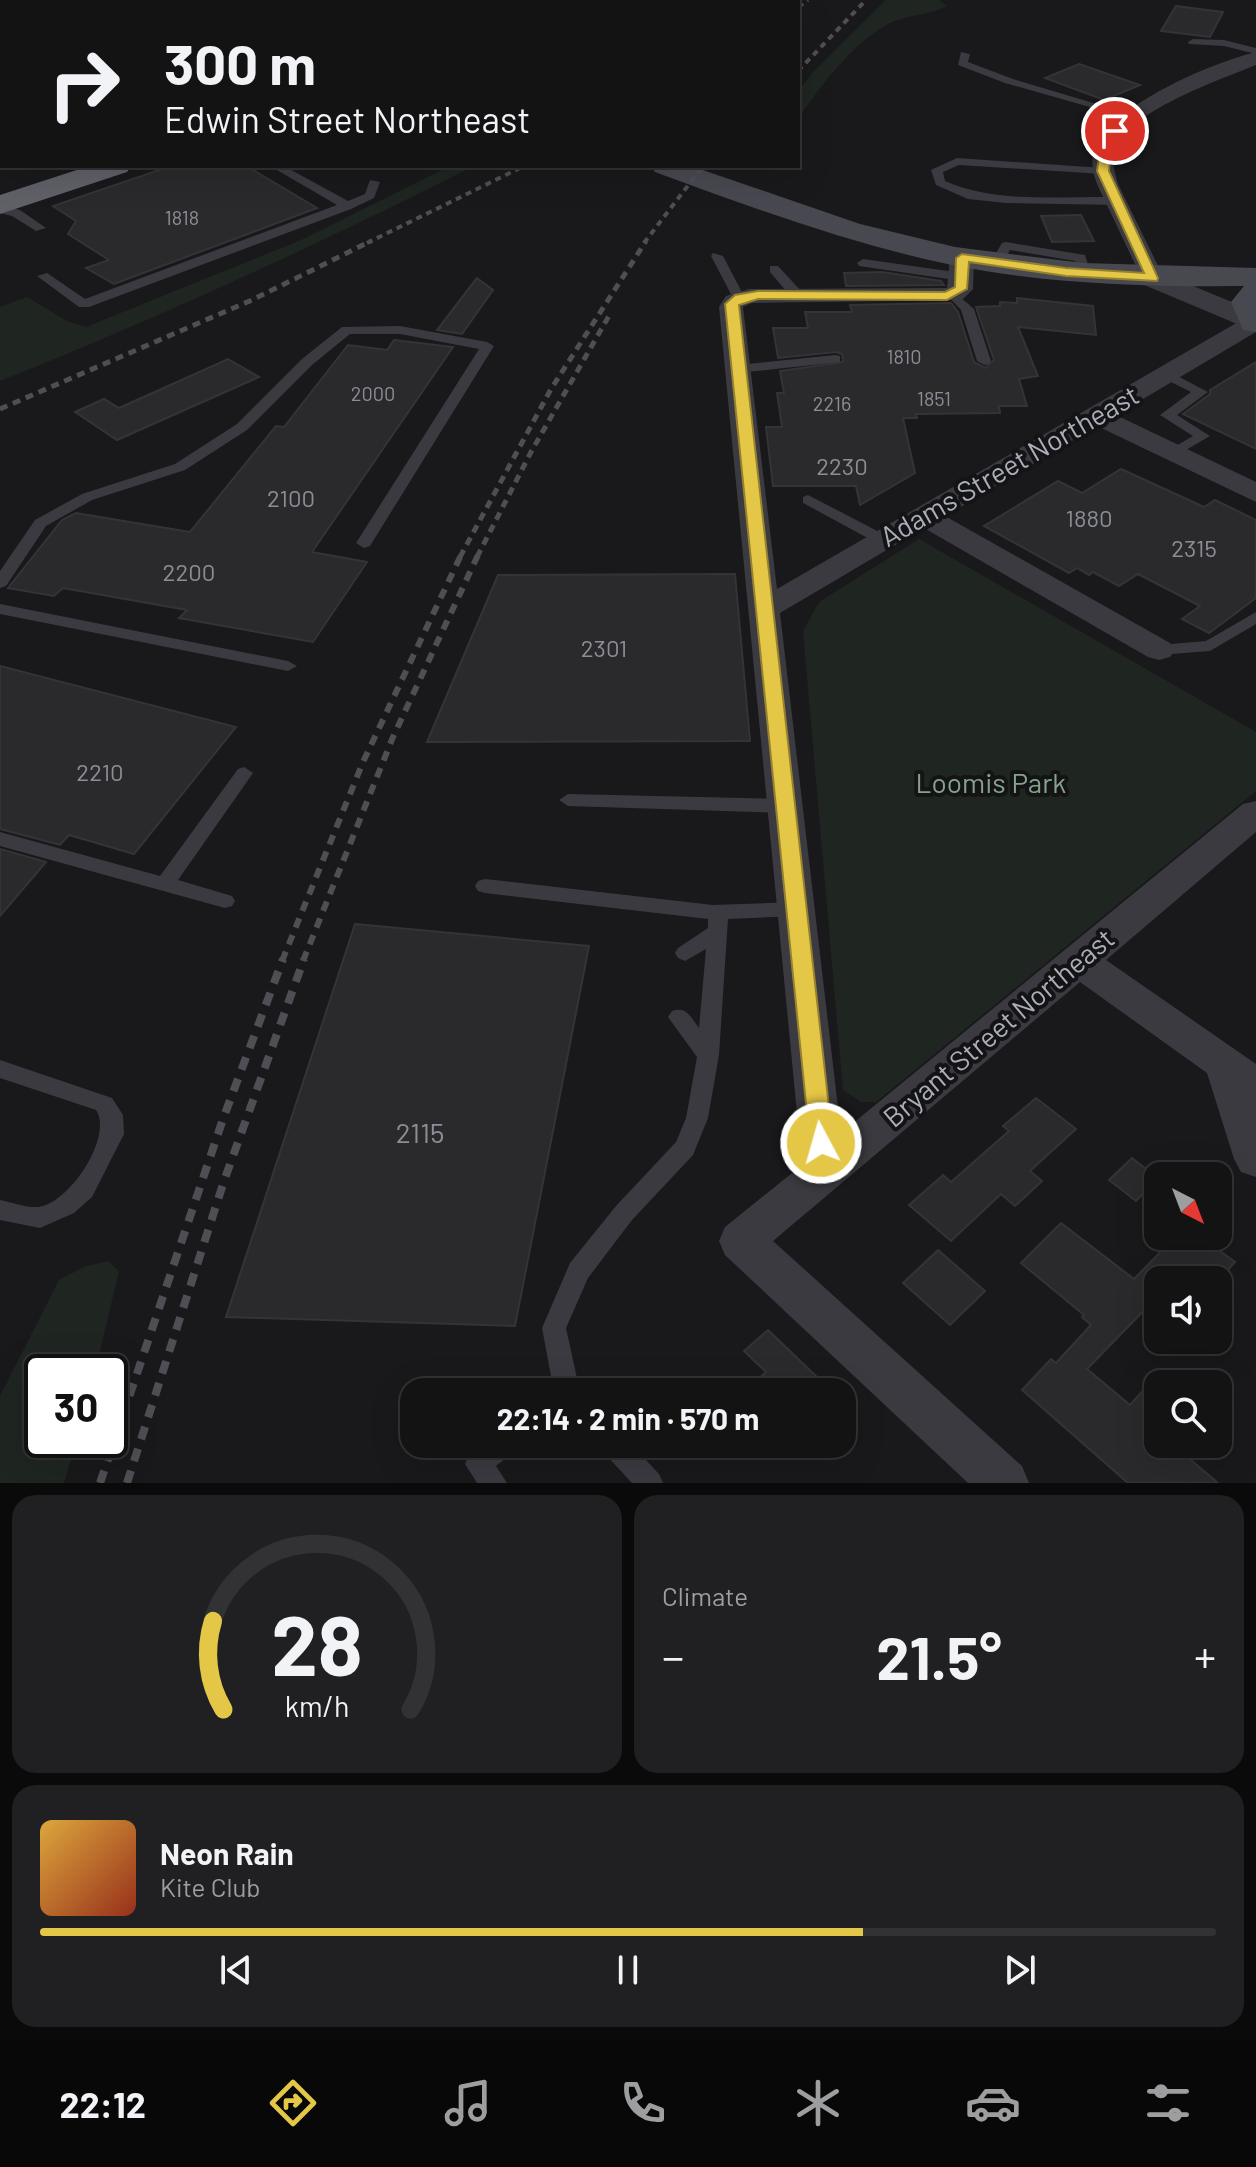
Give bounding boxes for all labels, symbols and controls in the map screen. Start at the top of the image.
text: 300 m [164,29,316,96]
icon: right [32,32,136,136]
text: Edwin Street Northeast [164,97,530,140]
pin [1081,97,1149,165]
icon: arrive [1093,109,1137,153]
house number: 1818 [165,205,199,229]
house number: 1810 [886,344,922,368]
street label: Adams Street Northeast [874,377,1144,553]
house number: 2000 [351,381,395,405]
house number: 1851 [917,386,951,410]
house number: 2216 [813,391,851,415]
house number: 2230 [816,451,868,480]
house number: 2100 [267,483,315,512]
house number: 1880 [1066,503,1112,532]
house number: 2315 [1171,533,1217,562]
house number: 2200 [163,557,215,586]
house number: 2301 [581,633,627,662]
house number: 2210 [76,757,124,786]
park label: Loomis Park [916,765,1066,799]
street label: Bryant Street Northeast [876,920,1120,1134]
position arrow [779,1101,863,1185]
house number: 2115 [396,1115,444,1149]
north arrow [1144,1162,1232,1250]
map controls [1144,1162,1232,1458]
button: sound [1144,1266,1232,1354]
speed limit sign: 30 [24,1354,128,1458]
button: search [1144,1370,1232,1458]
text: 22:14 · 2 min · 570 m [497,1400,759,1436]
text: Climate [662,1580,748,1611]
text: 28 [271,1593,363,1693]
text: 21.5° [876,1620,1002,1692]
text: − [662,1629,684,1682]
text: + [1194,1629,1216,1682]
text: km/h [285,1688,349,1723]
text: Neon Rain [160,1835,294,1871]
text: Kite Club [160,1871,261,1902]
icon: previous [214,1948,258,1992]
icon: pause [606,1948,650,1992]
icon: next [998,1948,1042,1992]
icon: directions [265,2075,321,2131]
icon: music [440,2075,496,2131]
icon: phone [615,2075,671,2131]
icon: climate [790,2075,846,2131]
icon: car [965,2075,1021,2131]
icon: filters [1140,2075,1196,2131]
text: 22:12 [60,2082,146,2125]

